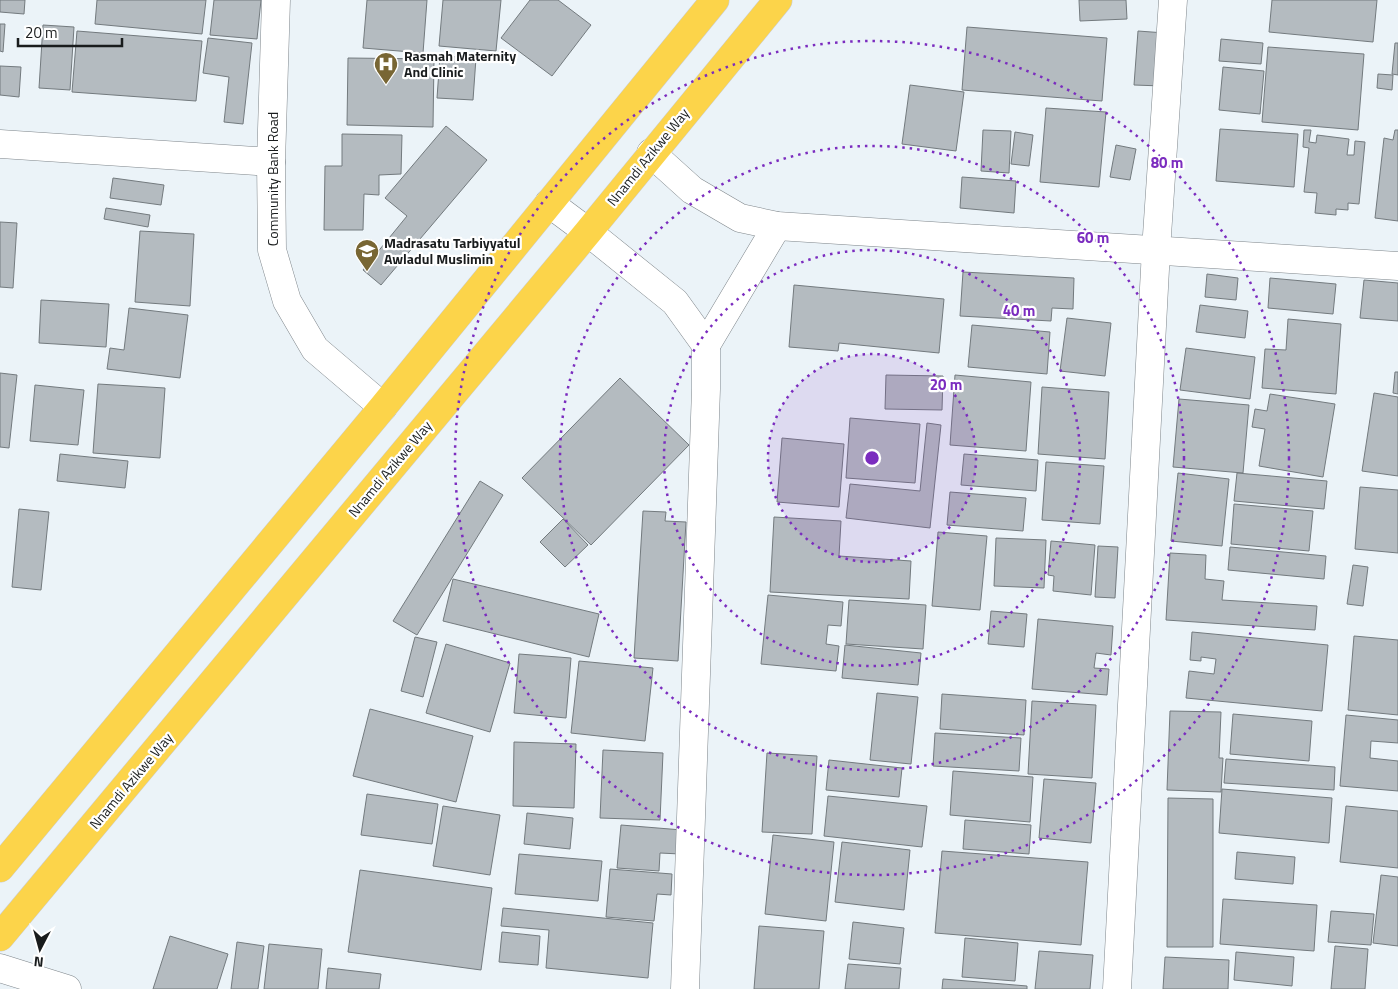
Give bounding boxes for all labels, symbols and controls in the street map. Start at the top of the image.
scale bar [18,15,121,47]
text: 20 m [25,21,58,44]
place label: Rasmah Maternity And Clinic [404,45,516,82]
hospital icon: Rasmah Maternity And Clinic [373,51,399,85]
street label: Nnamdi Azikwe Way [602,103,694,210]
street label: Community Bank Road [262,112,283,246]
text: 80 m [1151,151,1183,174]
text: 60 m [1077,226,1109,249]
place label: Madrasatu Tarbiyyatul Awladul Muslimin [384,232,521,269]
school or university icon: Madrasatu Tarbiyyatul Awladul Muslimin [354,238,380,272]
text: 40 m [1003,299,1035,322]
text: 20 m [930,373,962,396]
street label: Nnamdi Azikwe Way [343,416,437,522]
centre of rings [863,449,881,467]
street label: Nnamdi Azikwe Way [84,728,178,834]
north arrow [15,924,65,974]
text: N [33,951,45,973]

